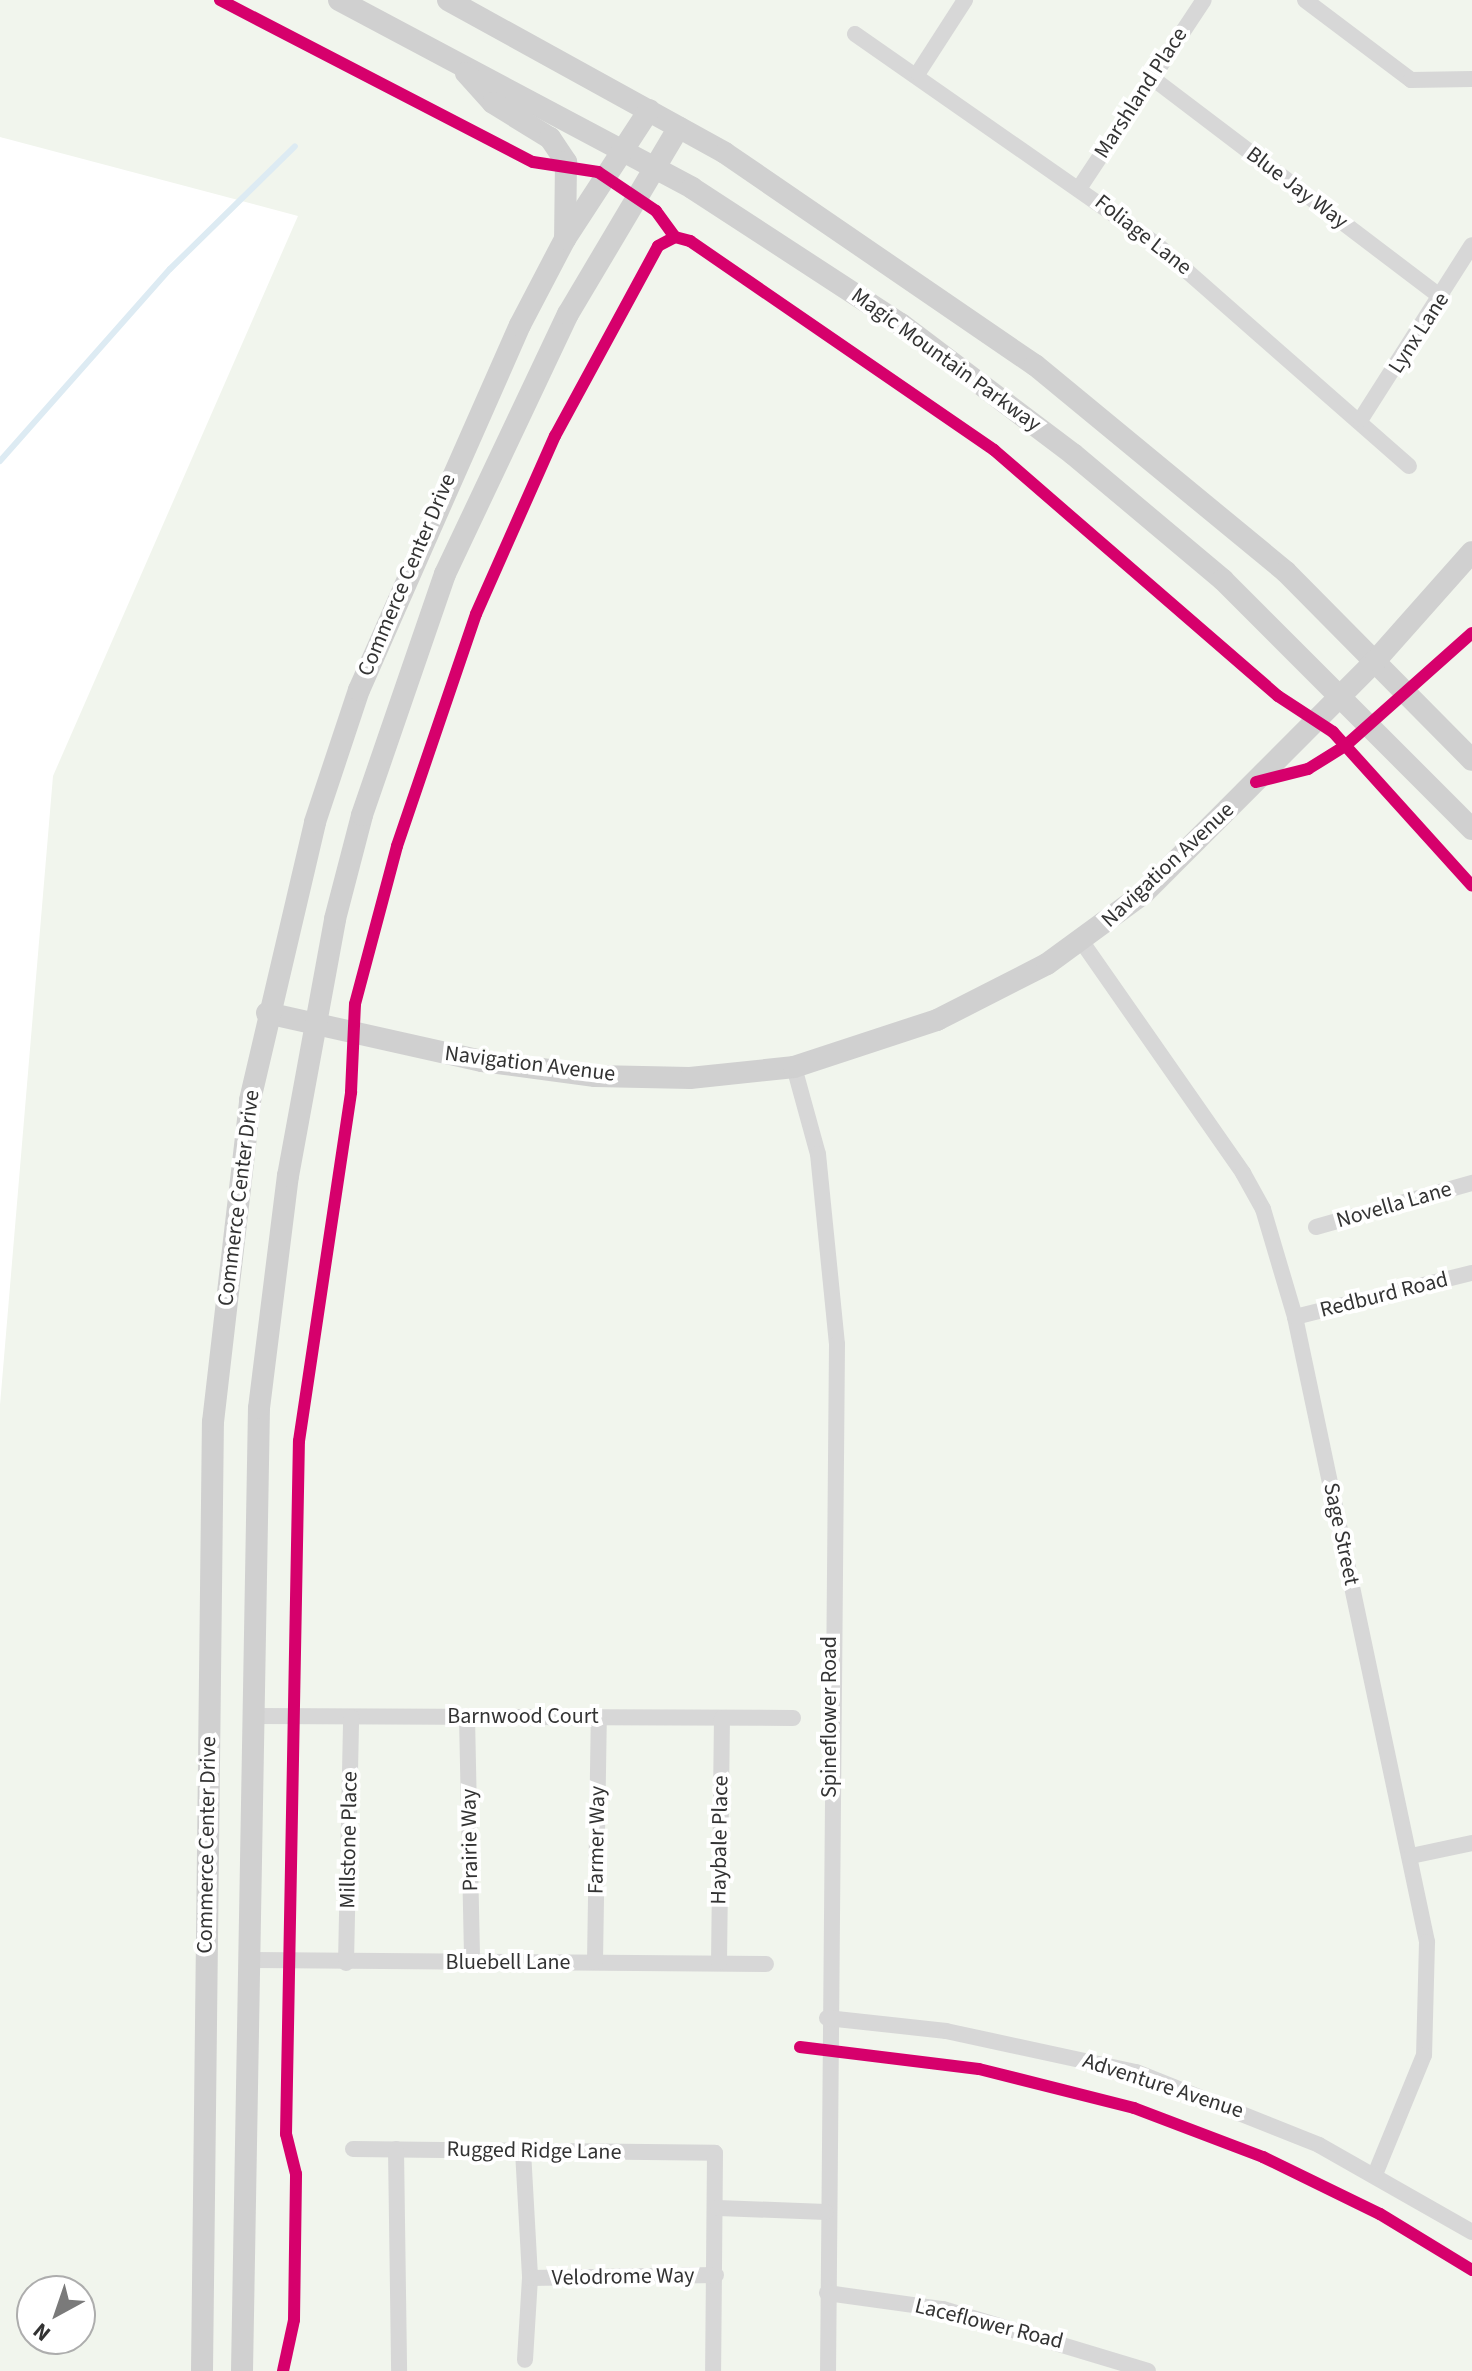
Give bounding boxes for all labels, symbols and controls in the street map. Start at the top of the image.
street label: Marshland Place [1089,23,1193,163]
street label: Blue Jay Way [1241,141,1353,235]
street label: Foliage Lane [1089,189,1197,281]
street label: Magic Mountain Parkway [846,282,1046,438]
street label: Lynx Lane [1383,288,1455,378]
street label: Commerce Center Drive [352,470,462,680]
street label: Navigation Avenue [1096,797,1240,933]
street label: Navigation Avenue [443,1040,617,1088]
street label: Commerce Center Drive [213,1088,265,1308]
street label: Novella Lane [1333,1176,1455,1234]
street label: Redburd Road [1317,1266,1451,1324]
street label: Sage Street [1317,1480,1365,1588]
street label: Spineflower Road [817,1636,843,1798]
street label: Barnwood Court [447,1704,599,1730]
street label: Commerce Center Drive [192,1736,222,1954]
street label: Millstone Place [335,1771,363,1909]
street label: Haybale Place [706,1775,734,1905]
street label: Farmer Way [583,1786,611,1894]
street label: Prairie Way [456,1788,484,1892]
street label: Bluebell Lane [446,1950,570,1976]
street label: Adventure Avenue [1079,2048,1247,2124]
street label: Rugged Ridge Lane [446,2136,622,2166]
street label: Velodrome Way [551,2263,695,2291]
north arrow [16,2275,96,2355]
street label: Laceflower Road [912,2293,1066,2355]
text: N [26,2315,58,2349]

